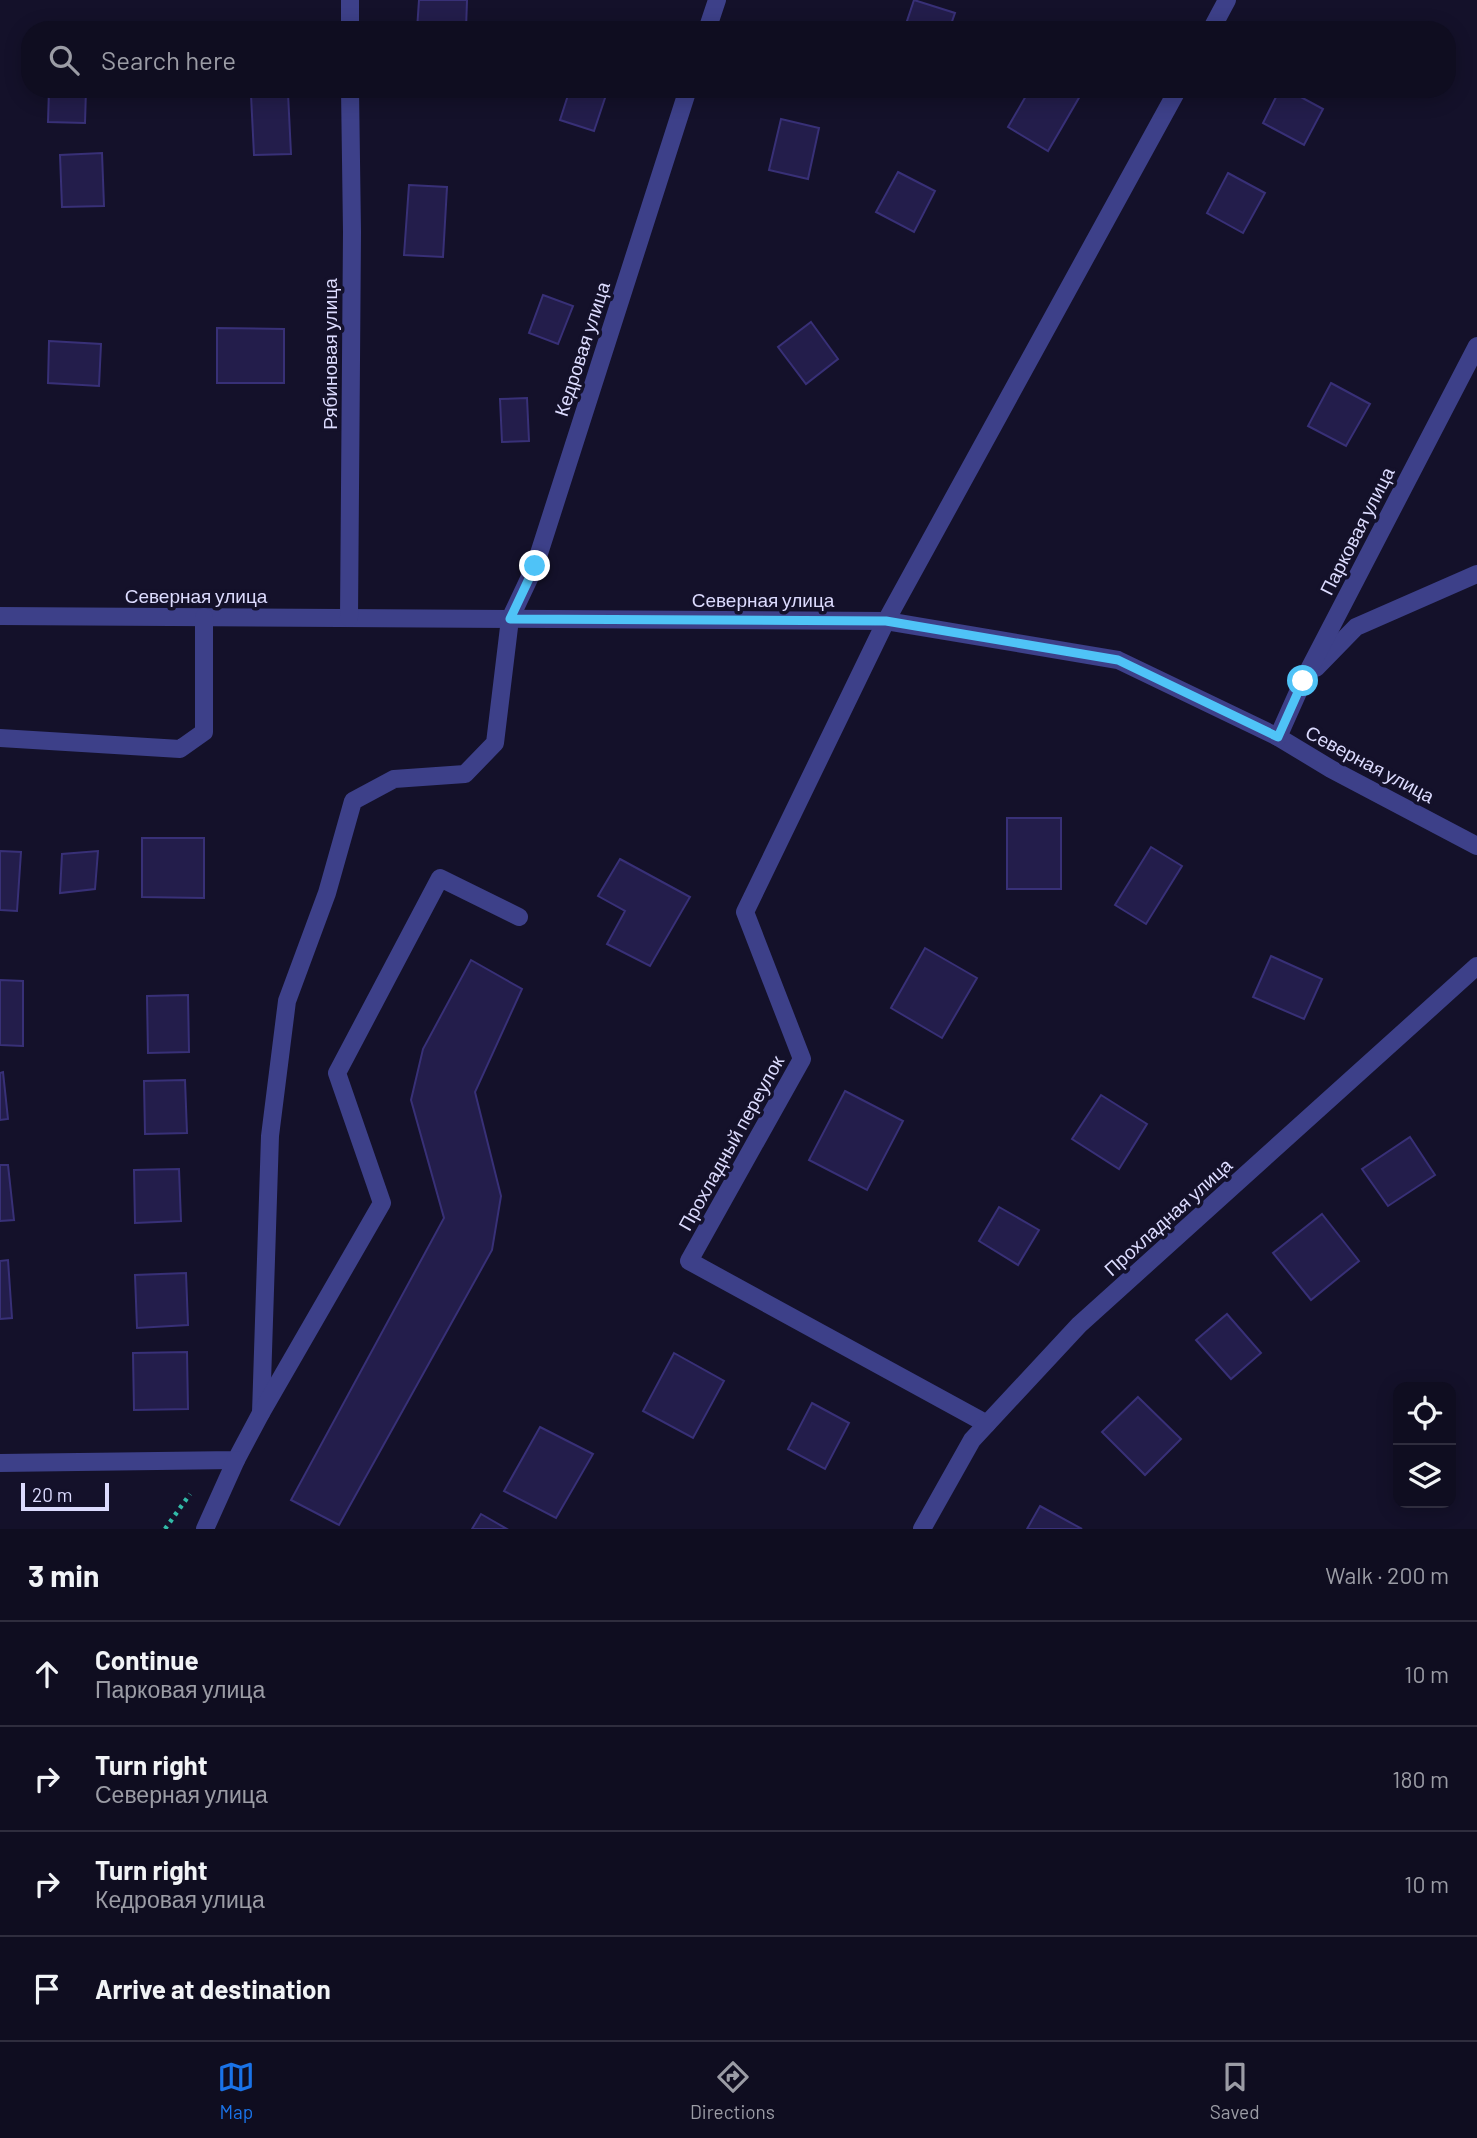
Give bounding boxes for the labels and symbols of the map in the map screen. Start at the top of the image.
street label: Рябиновая улица [318,278,341,430]
street label: Кедровая улица [549,278,614,419]
street label: Парковая улица [1314,463,1399,599]
route end [519,550,550,581]
street label: Северная улица [125,584,268,607]
street label: Северная улица [692,588,835,611]
route start [1287,665,1318,696]
street label: Северная улица [1302,720,1439,807]
street label: Прохладный переулок [673,1051,789,1234]
street label: Прохладная улица [1099,1153,1237,1280]
scale bar [21,1480,108,1512]

